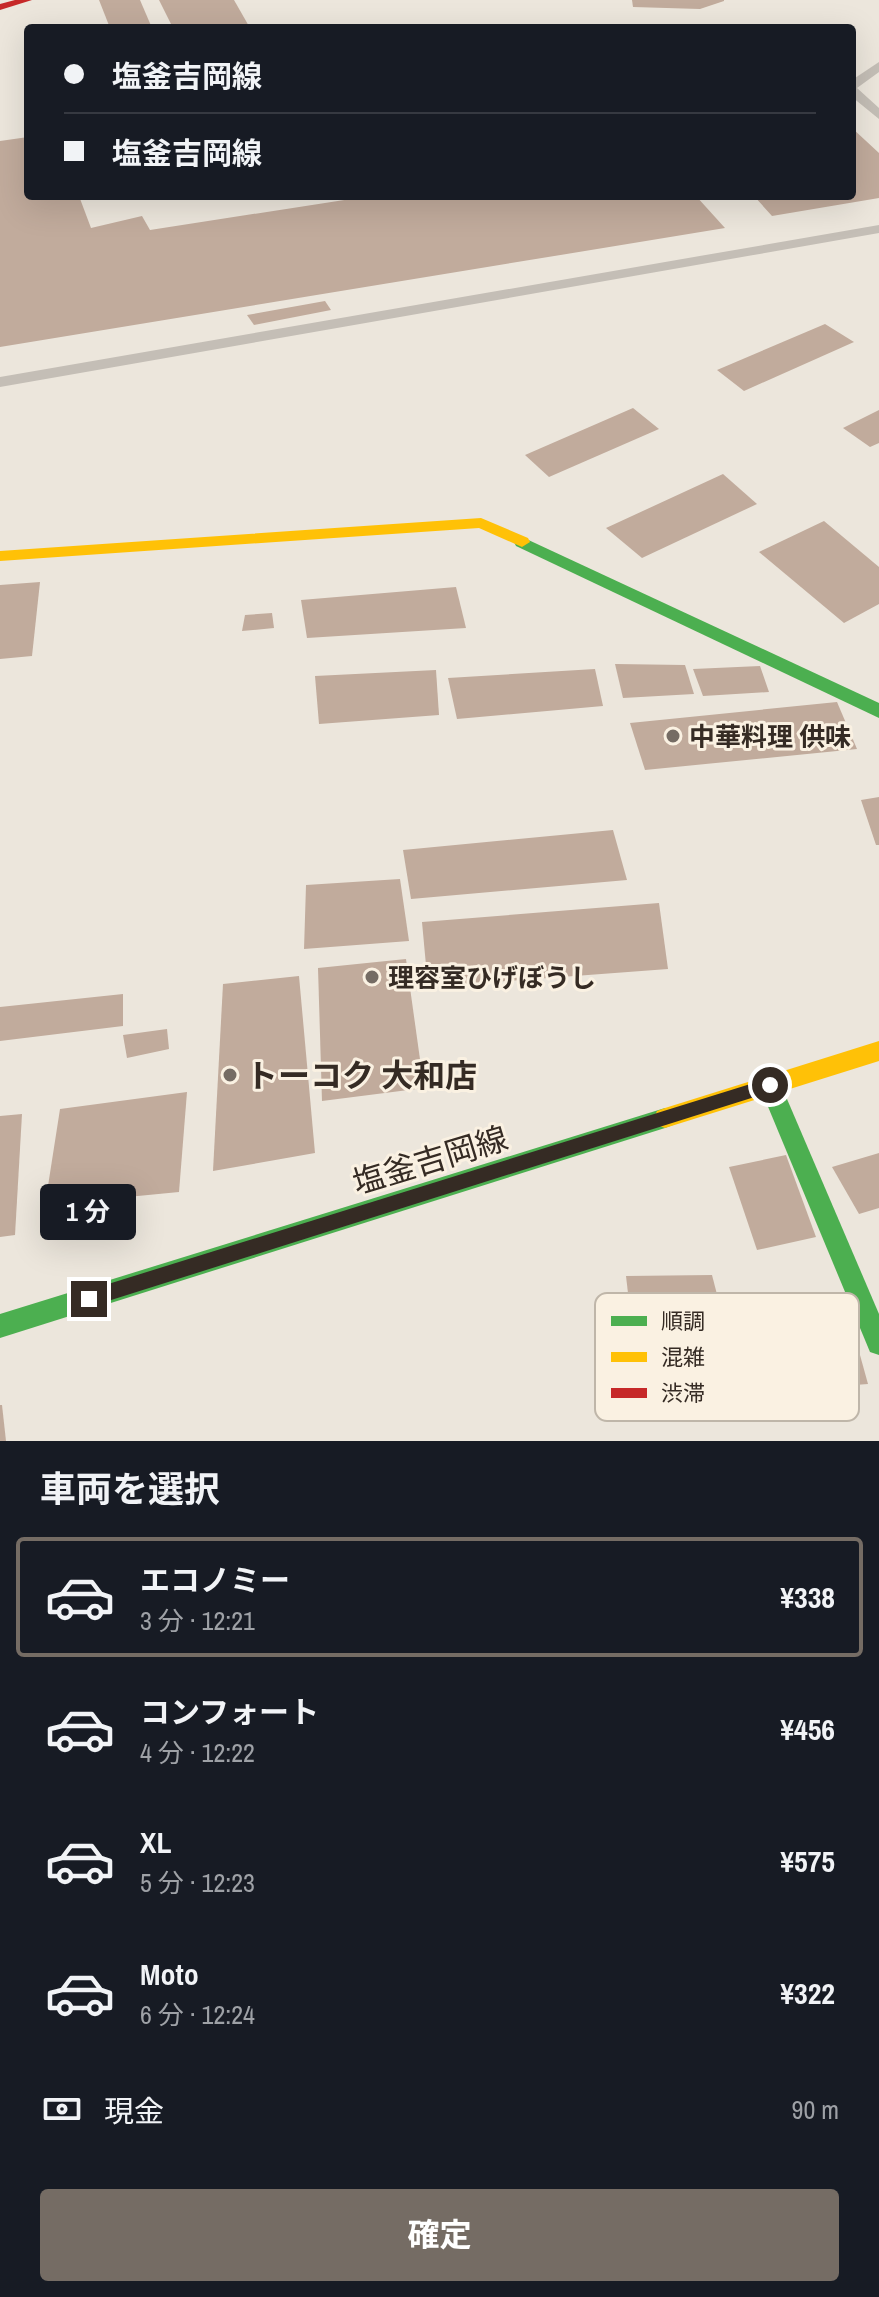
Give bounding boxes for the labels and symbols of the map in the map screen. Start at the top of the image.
place label: 中華料理 供味 [689,719,851,754]
marker: 中華料理 供味 [664,727,682,745]
place label: 理容室ひげぼうし [388,960,596,995]
marker: 理容室ひげぼうし [363,968,381,986]
place label: トーコク 大和店 [246,1054,477,1097]
marker: トーコク 大和店 [221,1066,239,1084]
route start [752,1067,788,1103]
street label: 塩釜吉岡線 [347,1116,513,1204]
callout: 1 分 [41,1183,137,1239]
route end [71,1281,107,1317]
legend [595,1293,859,1421]
text: 順調 [661,1306,705,1336]
text: 混雑 [661,1342,705,1372]
text: 渋滞 [661,1378,705,1408]

